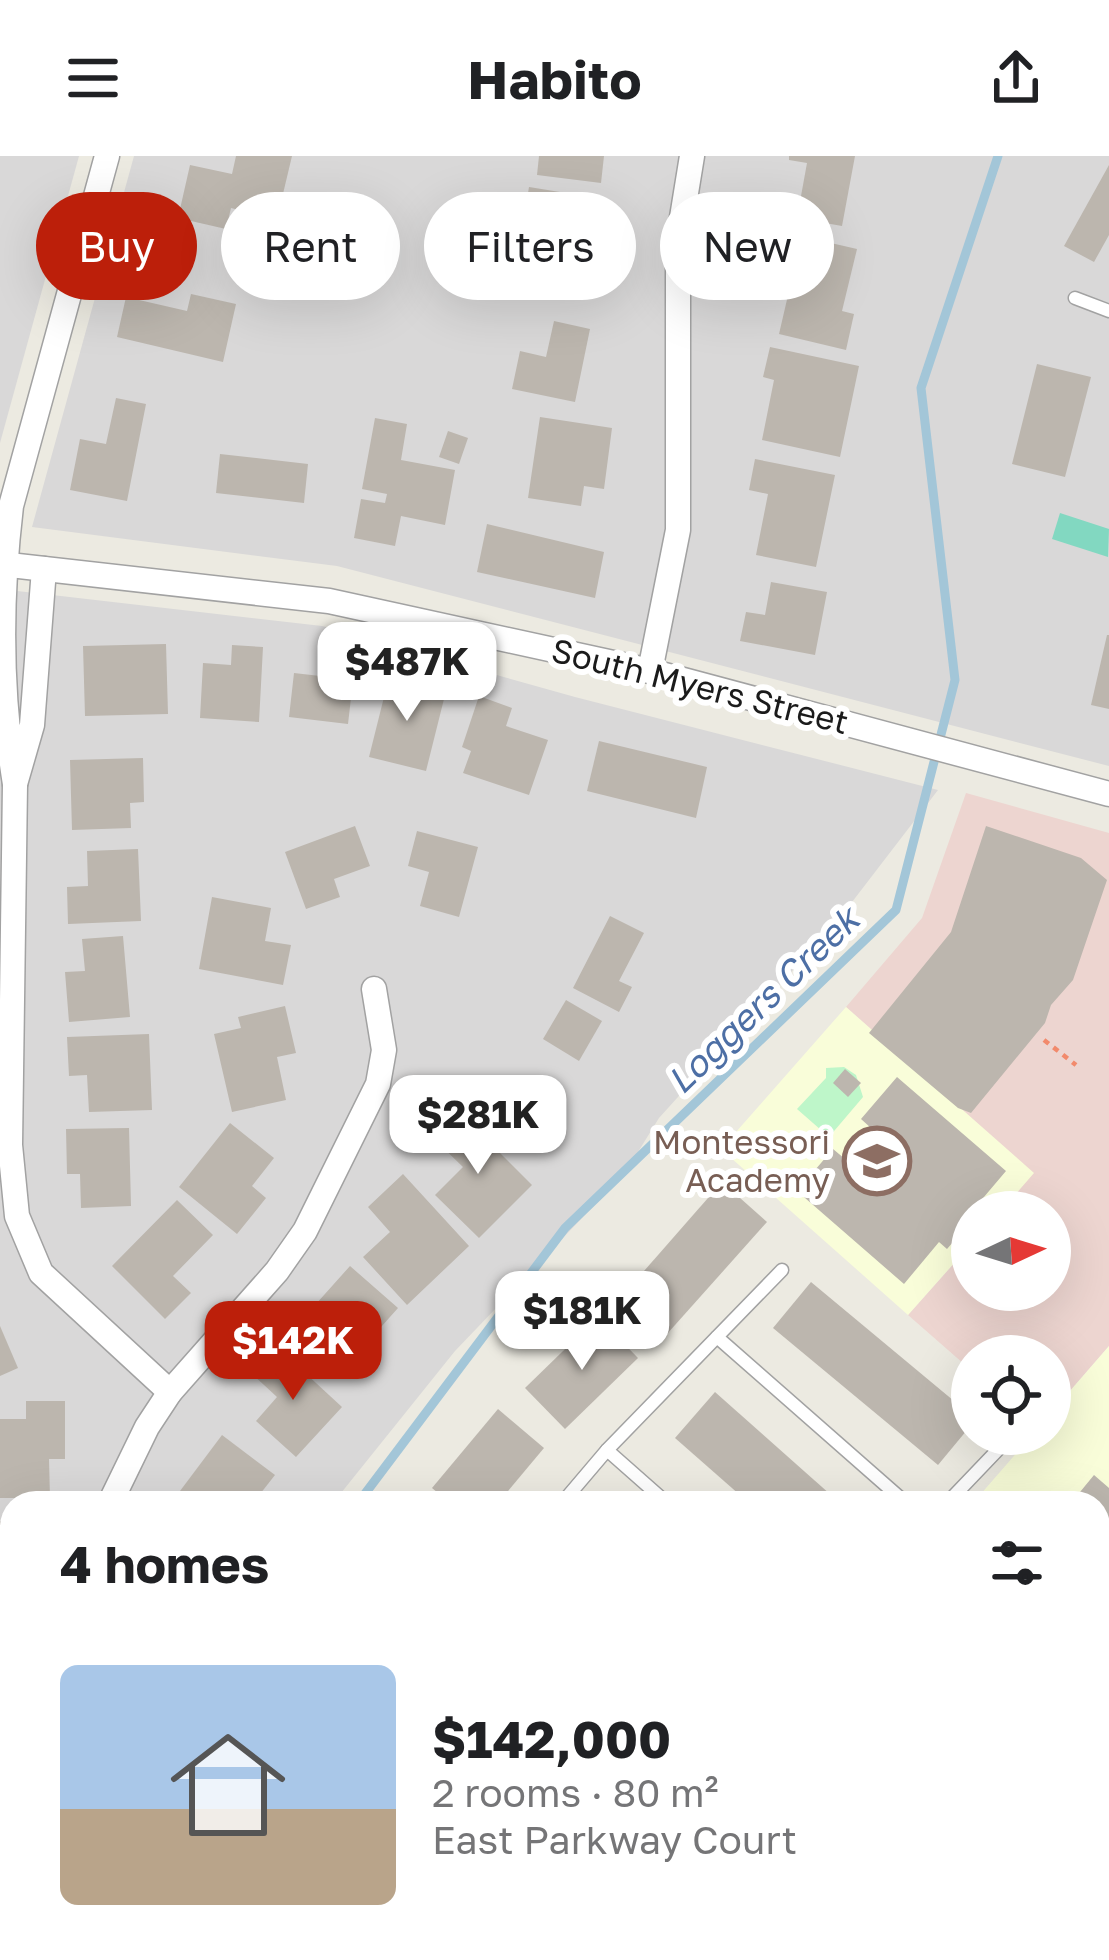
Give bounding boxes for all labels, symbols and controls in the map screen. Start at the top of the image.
icon: menu [60,45,126,111]
icon: share [983,45,1049,111]
text: Habito [467,46,642,111]
chip: Buy [36,192,197,300]
chip: Rent [221,192,400,300]
chip: Filters [424,192,636,300]
chip: New [660,192,834,300]
pin: $487K [323,622,491,724]
street label: South Myers Street [548,630,852,741]
text: $487K [345,637,470,684]
water label: Loggers Creek [658,895,870,1102]
pin: $281K [394,1075,562,1177]
text: $281K [416,1090,540,1137]
place label: Montessori Academy [653,1122,830,1199]
school or university icon: Montessori Academy [842,1126,912,1196]
north arrow [951,1191,1071,1311]
map controls [951,1191,1071,1455]
pin: $181K [498,1271,666,1373]
text: $181K [522,1286,642,1333]
pin: $142K [209,1301,377,1403]
text: $142K [232,1316,354,1363]
button: locate [951,1335,1071,1455]
icon: filters [984,1530,1050,1596]
text: 4 homes [60,1533,269,1594]
text: $142,000 [432,1708,671,1769]
icon: home [156,1713,300,1857]
text: 2 rooms · 80 m² [432,1769,719,1816]
text: East Parkway Court [432,1816,797,1863]

